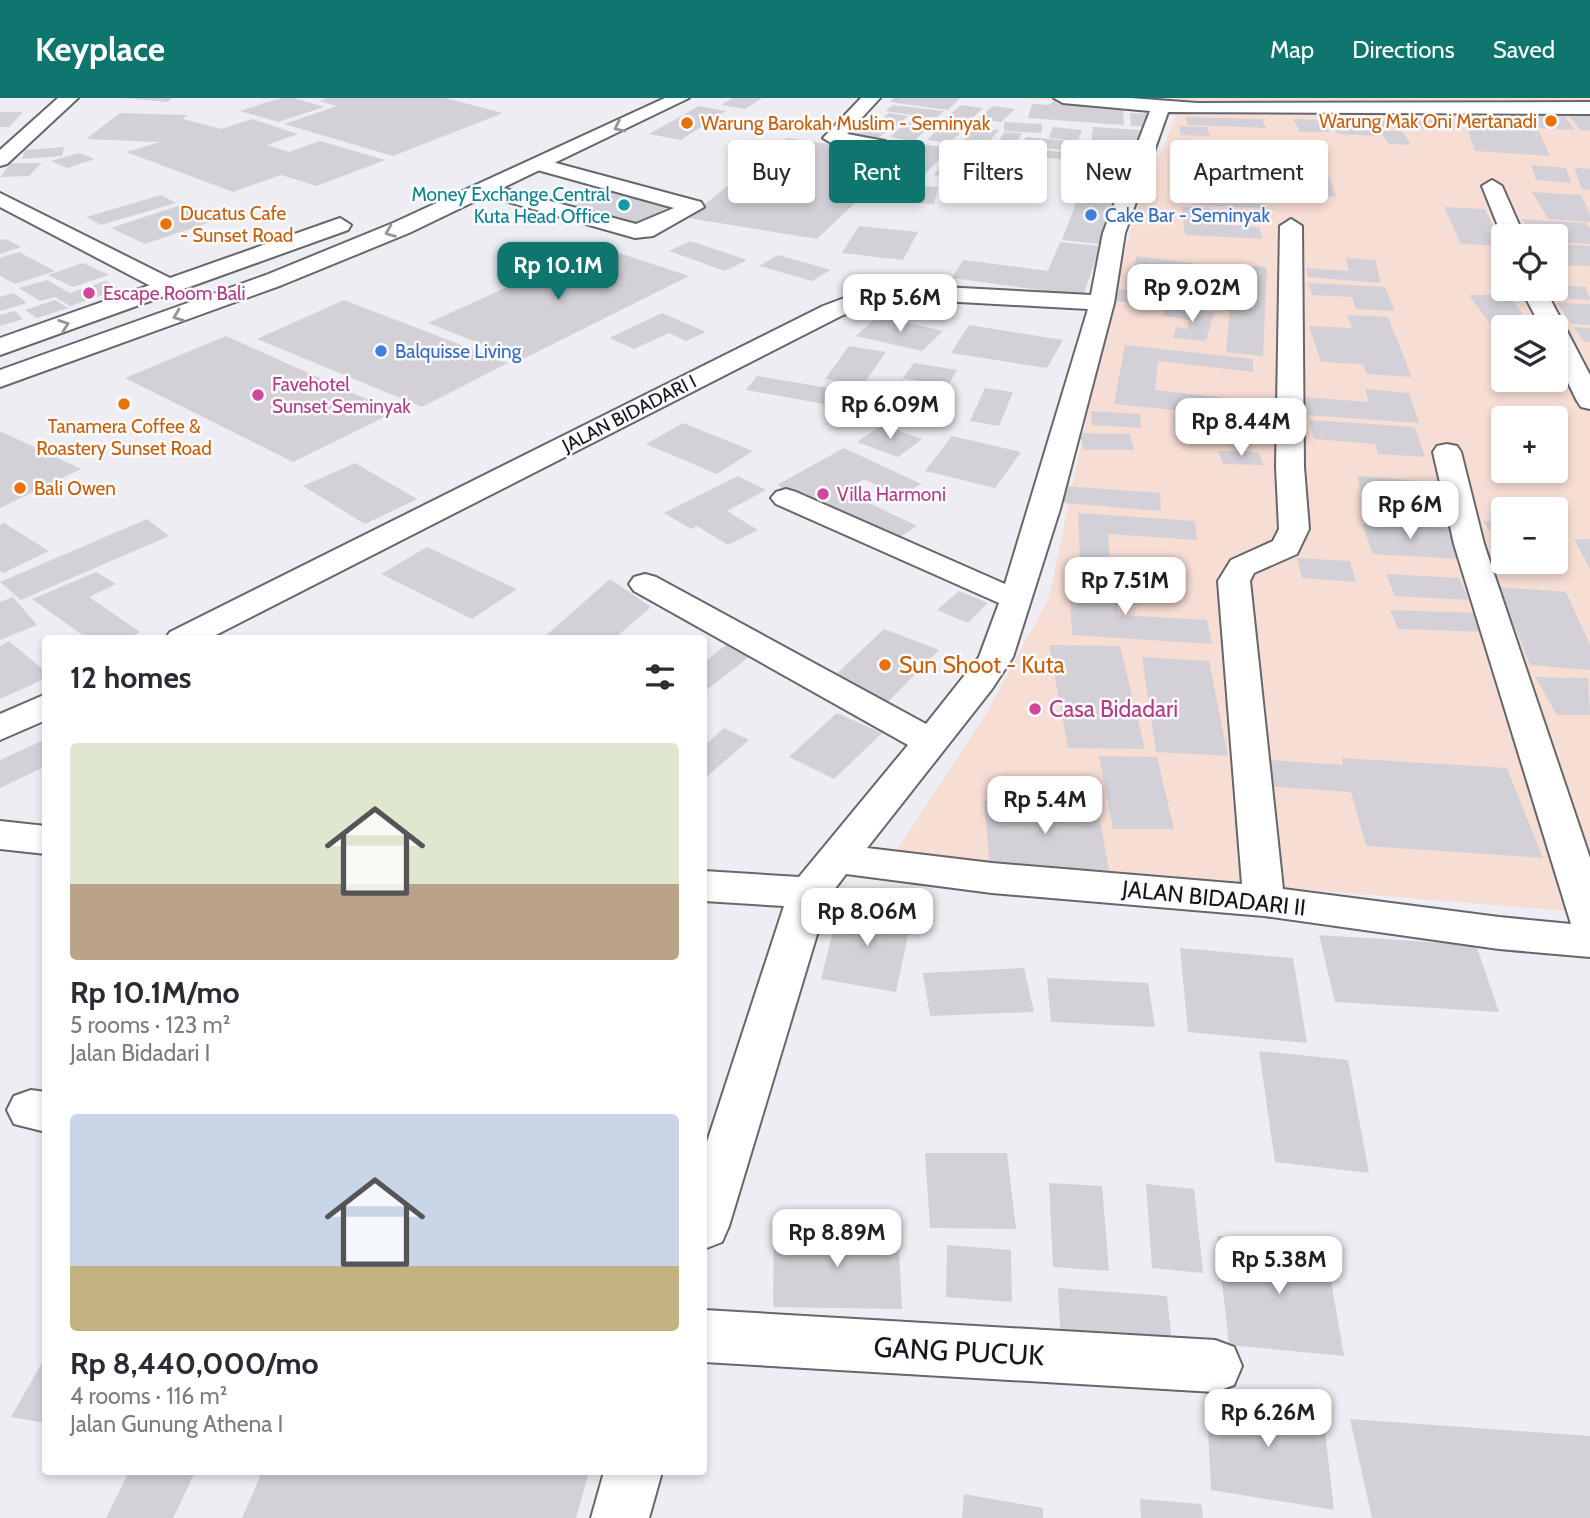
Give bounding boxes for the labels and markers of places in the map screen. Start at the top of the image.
place label: Warung Mak Oni Mertanadi [1319,110,1537,133]
place label: Warung Barokah Muslim - Seminyak [701,112,991,135]
marker: Warung Mak Oni Mertanadi [1543,113,1559,129]
marker: Warung Barokah Muslim - Seminyak [679,115,695,131]
place label: Money Exchange Central Kuta Head Office [411,183,611,228]
marker: Money Exchange Central Kuta Head Office [616,197,632,213]
place label: Ducatus Cafe - Sunset Road [180,202,293,247]
place label: Cake Bar - Seminyak [1105,204,1270,227]
marker: Cake Bar - Seminyak [1083,207,1099,223]
marker: Ducatus Cafe - Sunset Road [158,216,174,232]
pin: Rp 10.1M [486,242,630,302]
pin: Rp 9.02M [1120,264,1264,324]
pin: Rp 5.6M [835,274,965,334]
place label: Escape Room Bali [103,282,246,305]
marker: Escape Room Bali [81,285,97,301]
place label: Balquisse Living [395,340,522,363]
marker: Balquisse Living [373,343,389,359]
place label: Favehotel Sunset Seminyak [272,373,411,418]
pin: Rp 6.09M [818,382,962,441]
marker: Favehotel Sunset Seminyak [250,387,266,403]
marker: Tanamera Coffee & Roastery Sunset Road [116,396,132,412]
pin: Rp 8.44M [1169,398,1313,458]
place label: Tanamera Coffee & Roastery Sunset Road [36,415,212,460]
place label: Bali Owen [34,477,116,500]
marker: Bali Owen [12,480,28,496]
pin: Rp 6M [1361,482,1459,541]
place label: Villa Harmoni [837,483,946,506]
marker: Villa Harmoni [815,486,831,502]
pin: Rp 7.51M [1053,558,1197,617]
place label: Sun Shoot - Kuta [899,651,1064,679]
marker: Sun Shoot - Kuta [877,657,893,673]
place label: Casa Bidadari [1049,695,1178,723]
marker: Casa Bidadari [1027,701,1043,717]
pin: Rp 5.4M [980,776,1110,836]
pin: Rp 8.06M [795,888,939,948]
pin: Rp 8.89M [765,1210,909,1269]
pin: Rp 5.38M [1207,1236,1351,1296]
pin: Rp 6.26M [1196,1390,1340,1449]

